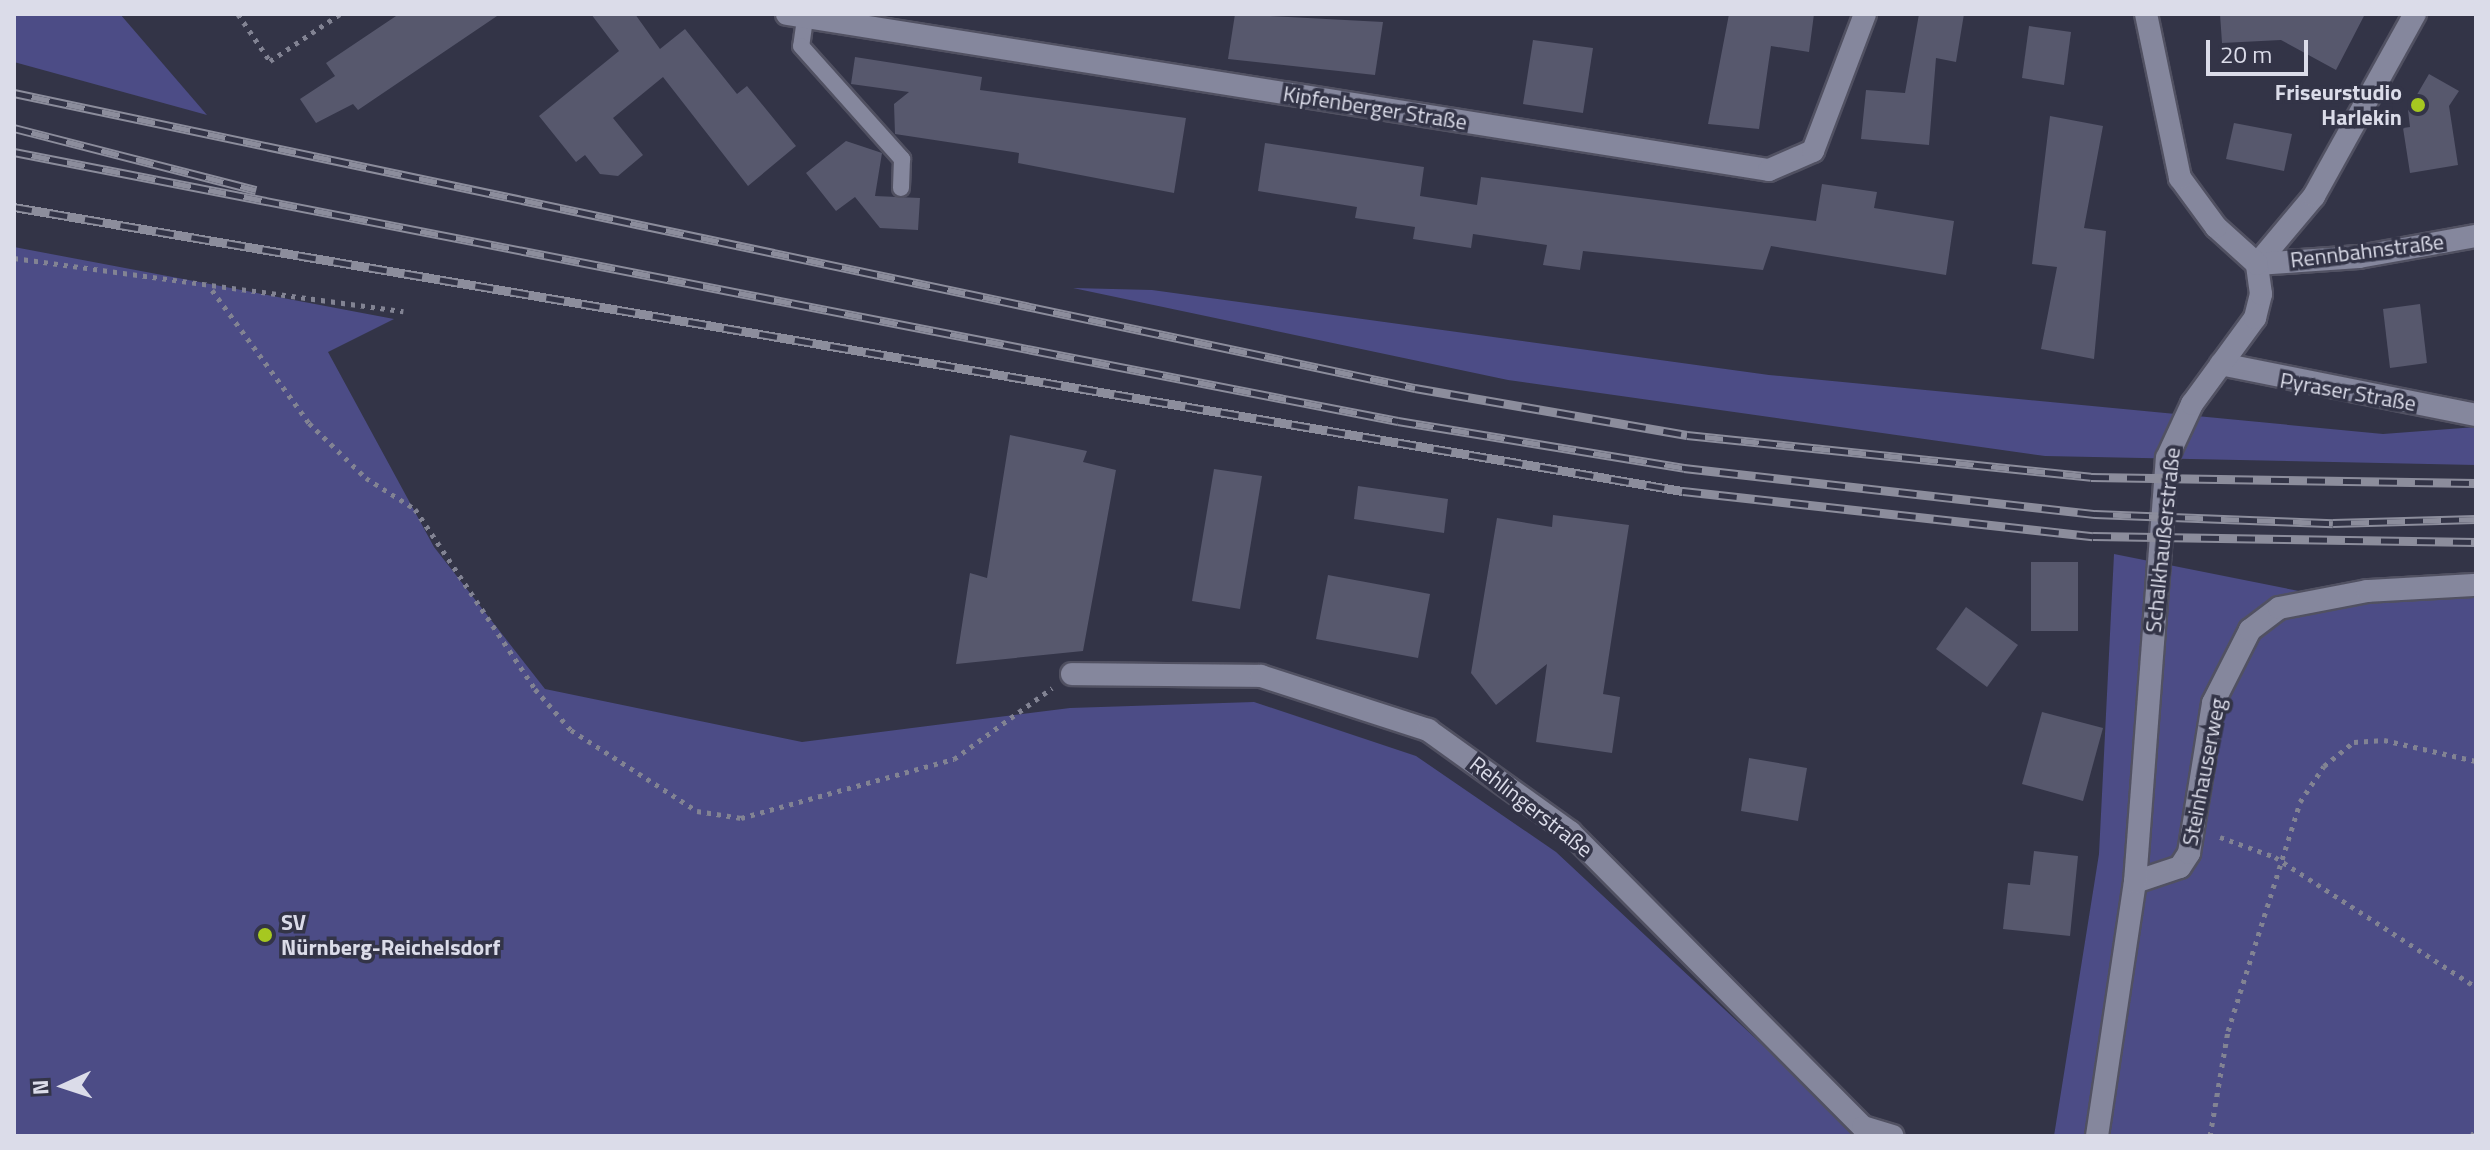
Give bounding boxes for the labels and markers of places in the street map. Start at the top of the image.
place label: Friseurstudio Harlekin [2275,79,2402,130]
marker: Friseurstudio Harlekin [2409,96,2427,114]
place label: SV Nürnberg-Reichelsdorf [281,909,500,960]
marker: SV Nürnberg-Reichelsdorf [256,926,274,944]

